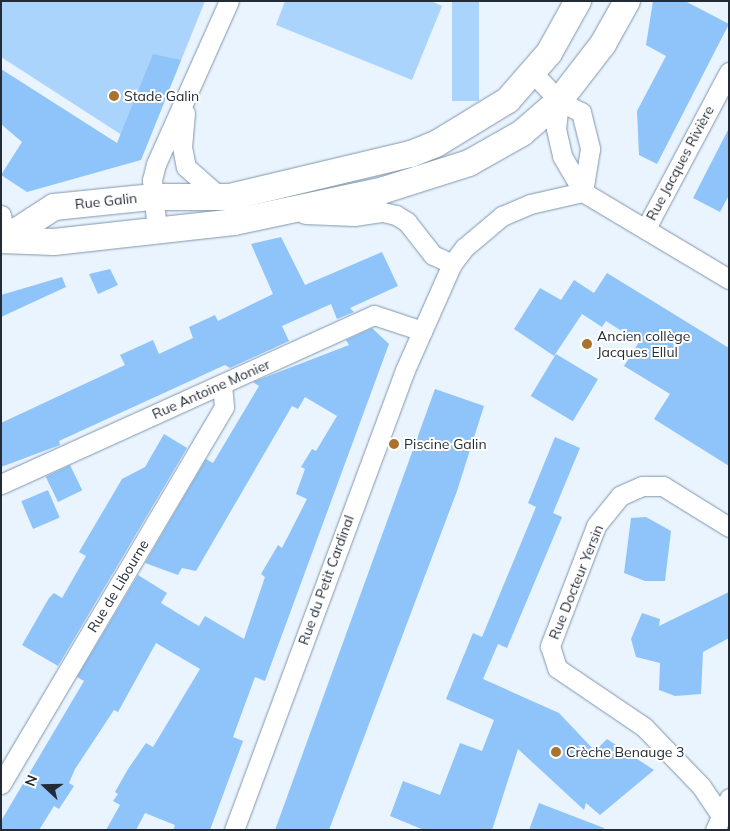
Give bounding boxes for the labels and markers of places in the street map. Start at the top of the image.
place label: Stade Galin [124,88,199,104]
marker: Stade Galin [108,90,120,102]
place label: Ancien collège Jacques Ellul [597,328,690,361]
marker: Ancien collège Jacques Ellul [581,338,593,350]
place label: Piscine Galin [404,436,487,452]
marker: Piscine Galin [388,438,400,450]
place label: Crèche Benauge 3 [566,744,685,760]
marker: Crèche Benauge 3 [550,746,562,758]

